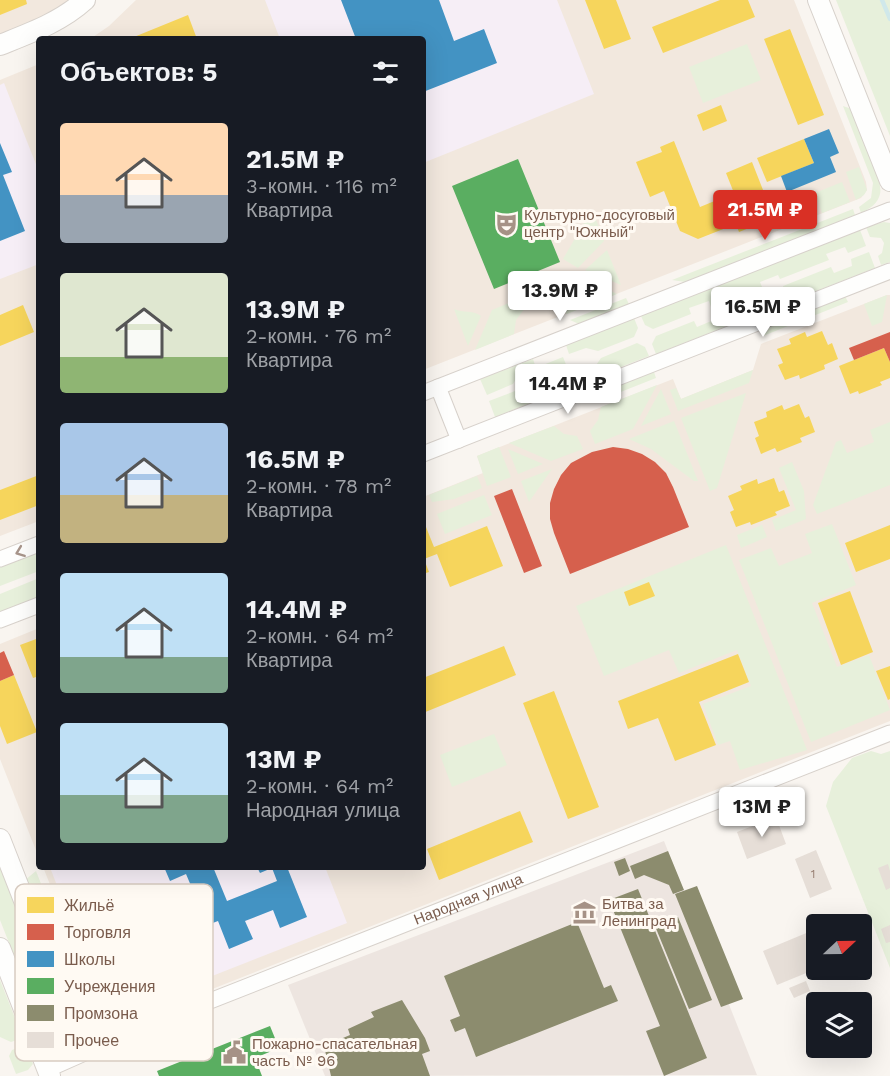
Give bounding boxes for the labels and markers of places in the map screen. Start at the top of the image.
pin: 21.5M ₽ [710,190,820,241]
place label: Культурно-досуговый центр "Южный" [524,206,675,241]
theatre icon: Культурно-досуговый центр "Южный" [493,211,519,237]
pin: 13.9M ₽ [505,271,615,322]
pin: 16.5M ₽ [708,287,818,338]
pin: 14.4M ₽ [513,364,623,415]
pin: 13M ₽ [720,787,804,838]
place label: Битва за Ленинград [602,895,676,930]
museum icon: Битва за Ленинград [571,900,597,926]
place label: Пожарно-спасательная часть № 96 [252,1035,417,1070]
public building icon: Пожарно-спасательная часть № 96 [221,1040,247,1066]

